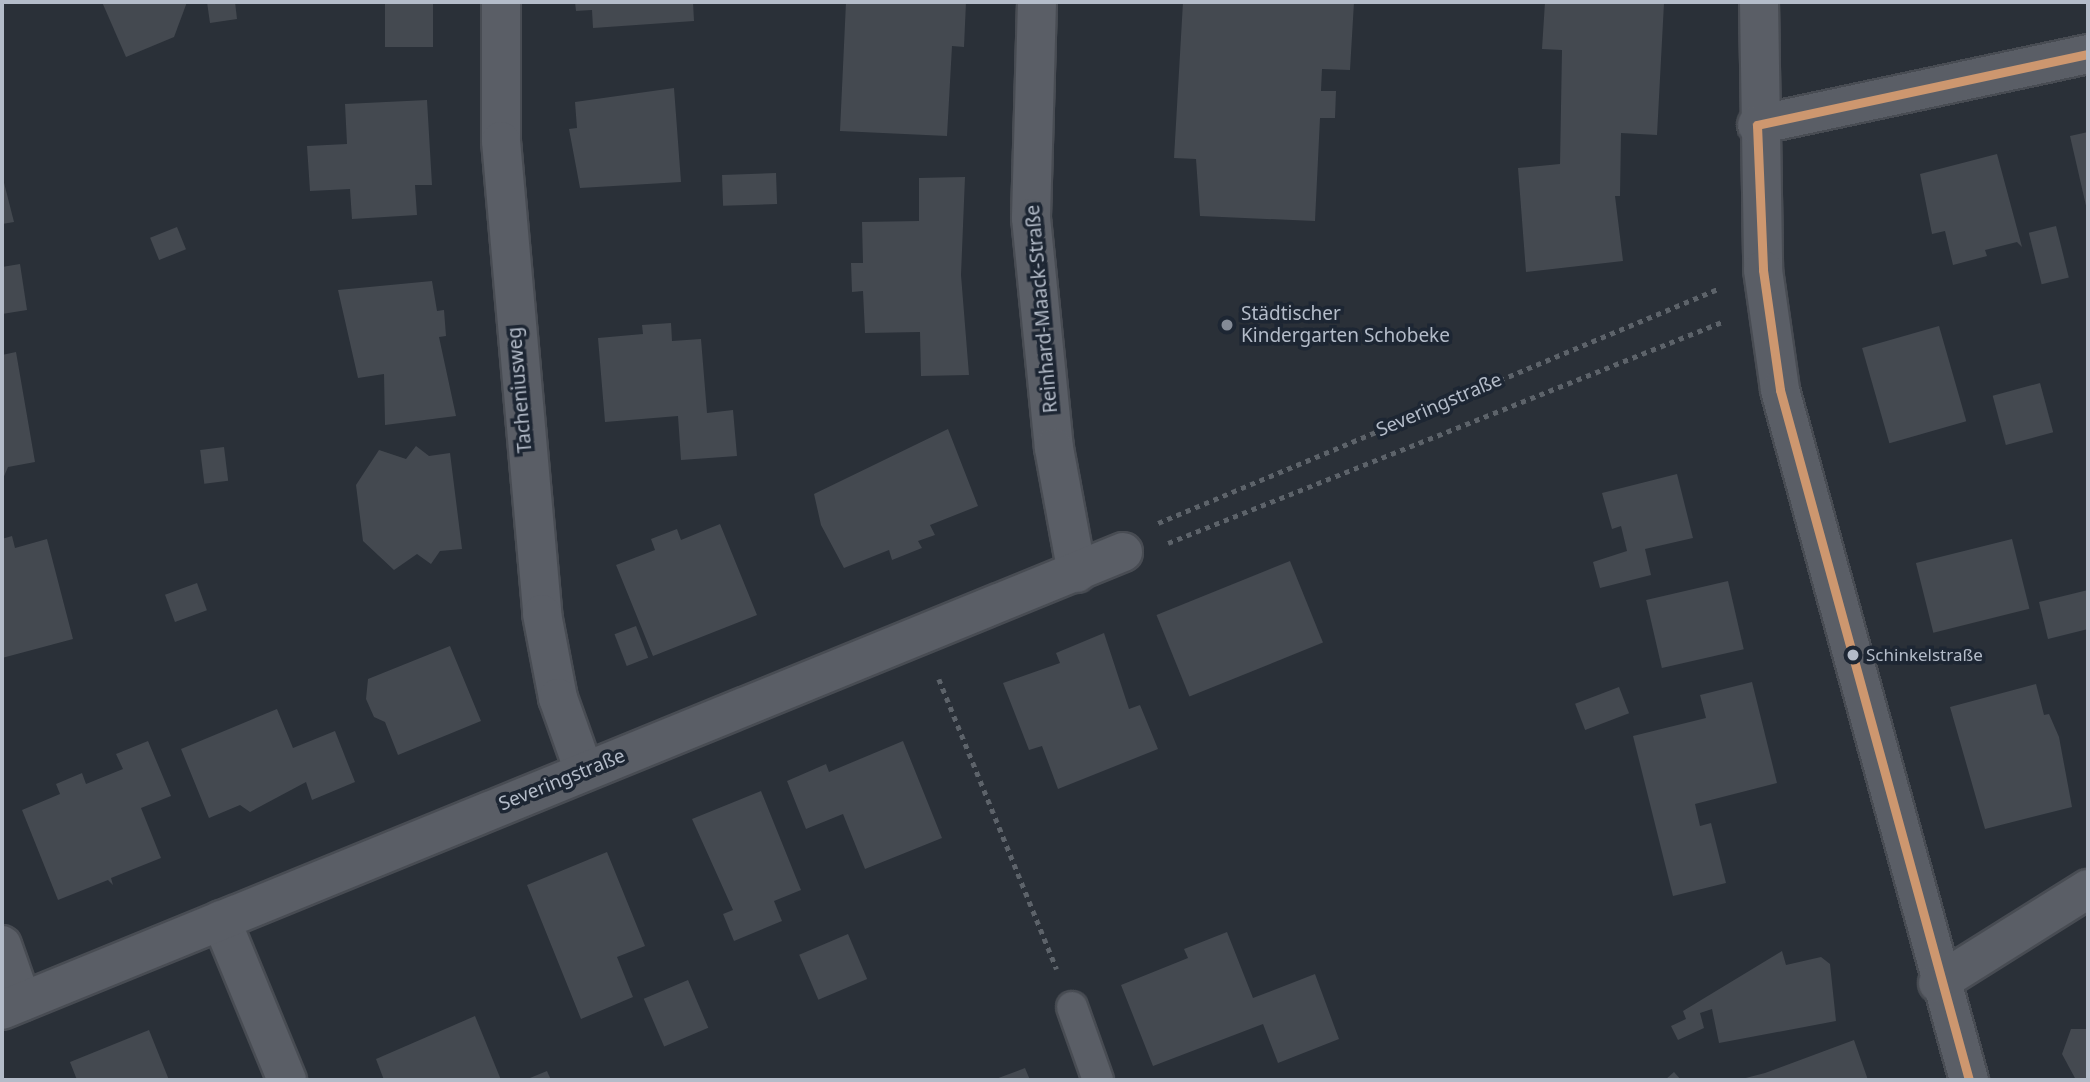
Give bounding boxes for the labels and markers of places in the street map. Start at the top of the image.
place label: Städtischer Kindergarten Schobeke [1241,303,1450,347]
marker: Städtischer Kindergarten Schobeke [1219,317,1235,333]
place label: Schinkelstraße [1866,645,1983,665]
marker: Schinkelstraße [1846,648,1860,662]

